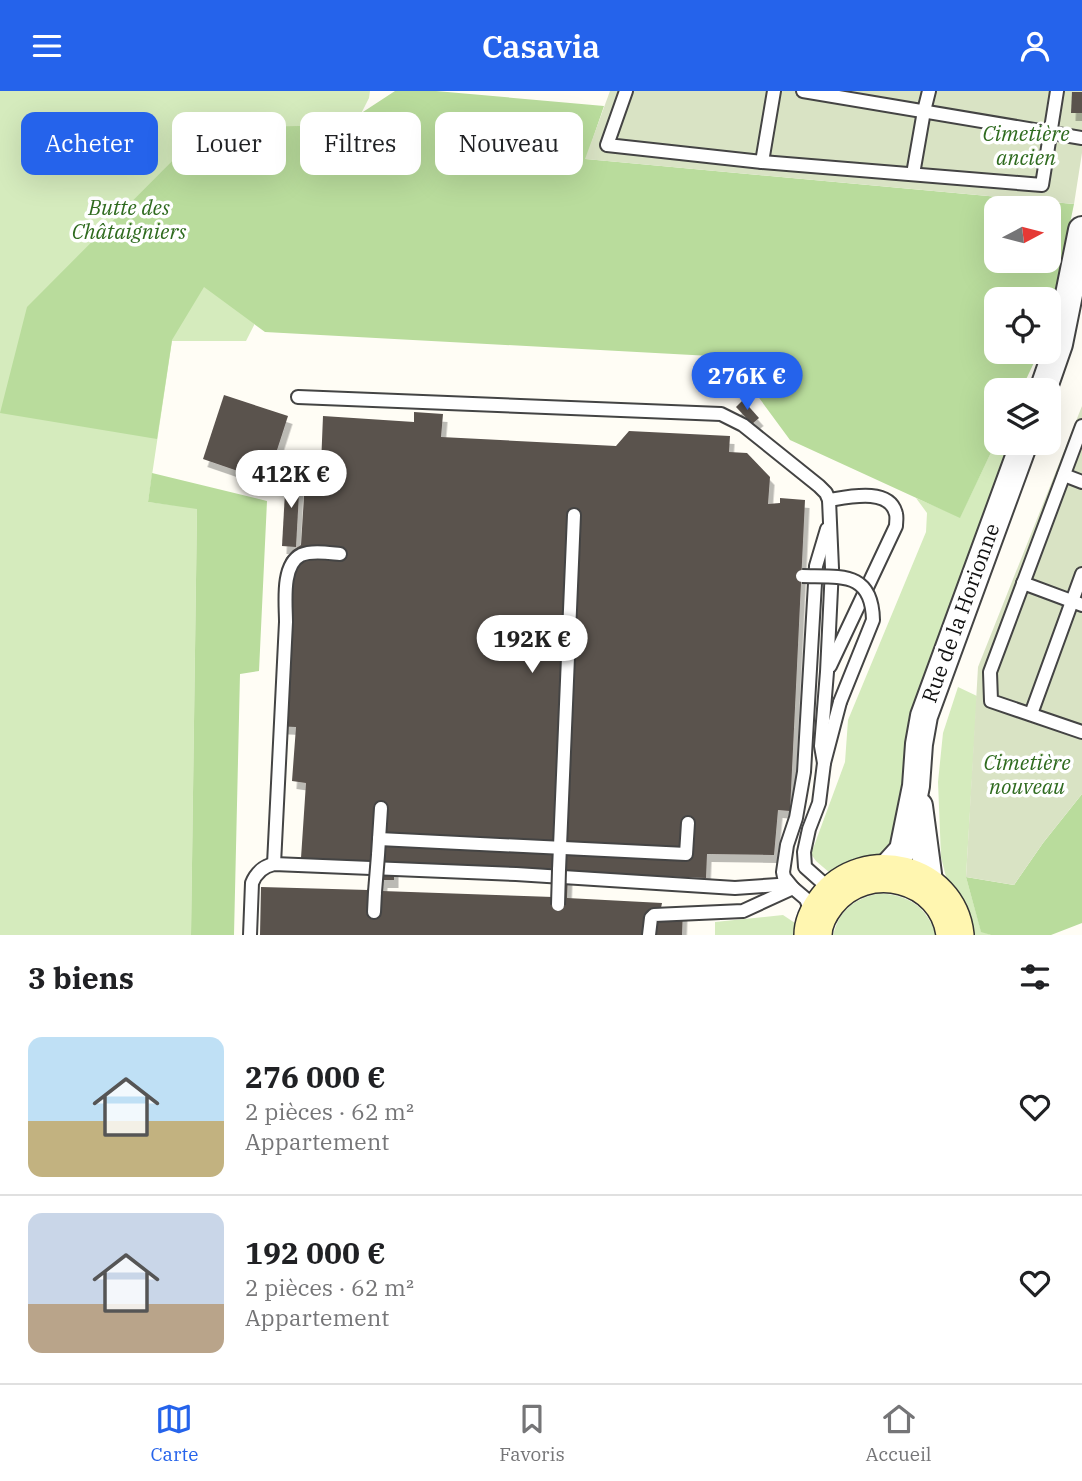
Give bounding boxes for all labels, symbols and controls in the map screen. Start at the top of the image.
text: Casavia [482,25,600,67]
icon: menu [28,27,66,65]
icon: person [1016,27,1054,65]
chip: Acheter [21,112,158,175]
chip: Louer [172,112,286,175]
chip: Filtres [300,112,421,175]
chip: Nouveau [435,112,583,175]
park label: Cimetière ancien [982,119,1070,171]
park label: Butte des Châtaigniers [72,193,187,245]
north arrow [984,196,1060,273]
map controls [984,196,1061,455]
button: locate [984,287,1061,364]
pin: 276K € [690,353,804,412]
text: 276K € [708,360,786,390]
button: layers [984,378,1061,455]
pin: 412K € [234,451,348,510]
text: 412K € [252,458,330,488]
street label: Rue de la Horionne [915,519,1006,706]
pin: 192K € [475,615,589,675]
text: 192K € [493,623,571,653]
park label: Cimetière nouveau [983,748,1071,800]
text: 3 biens [28,958,134,997]
icon: filters [1016,958,1054,996]
text: 276 000 € [245,1057,386,1096]
icon: home [84,1065,168,1149]
icon: heart [1016,1088,1054,1126]
text: 2 pièces · 62 m² [245,1096,414,1126]
text: Appartement [245,1126,389,1156]
text: 192 000 € [245,1233,386,1272]
icon: home [84,1241,168,1325]
icon: heart [1016,1264,1054,1302]
text: 2 pièces · 62 m² [245,1272,414,1302]
text: Appartement [245,1302,389,1332]
tab: Carte [150,1400,198,1466]
tab: Favoris [499,1400,565,1466]
tab: Accueil [866,1400,932,1466]

